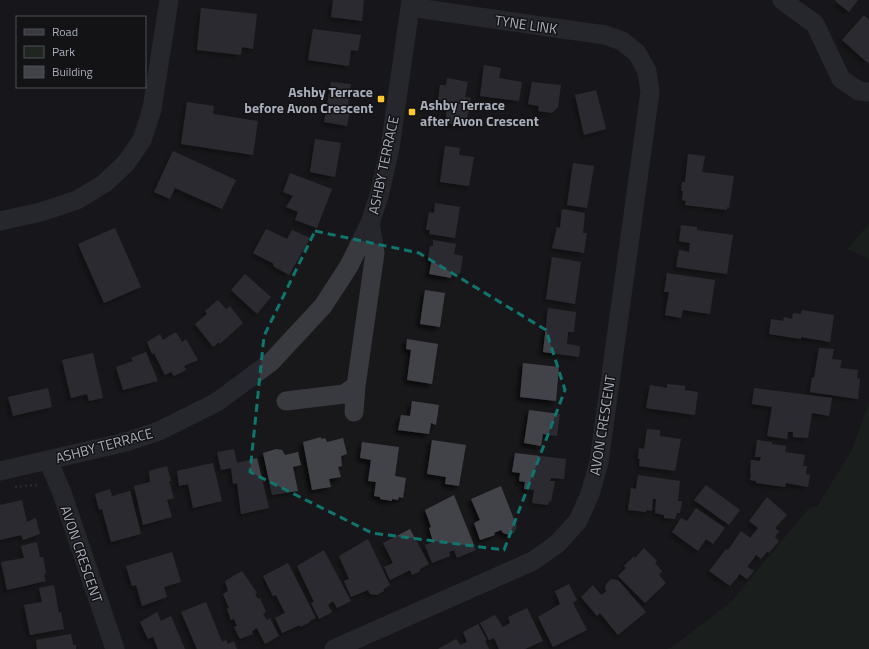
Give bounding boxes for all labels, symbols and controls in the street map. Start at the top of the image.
street label: TYNE LINK [493,9,559,39]
legend [16,16,146,88]
text: Road [52,22,78,41]
text: Park [52,42,75,61]
text: Building [52,62,93,81]
place label: Ashby Terrace before Avon Crescent [244,81,373,118]
marker: Ashby Terrace before Avon Crescent [376,94,386,104]
place label: Ashby Terrace after Avon Crescent [420,94,539,131]
marker: Ashby Terrace after Avon Crescent [407,107,417,117]
street label: ASHBY TERRACE [362,114,404,216]
street label: AVON CRESCENT [584,373,620,477]
street label: ASHBY TERRACE [53,422,155,468]
street label: AVON CRESCENT [56,503,109,606]

